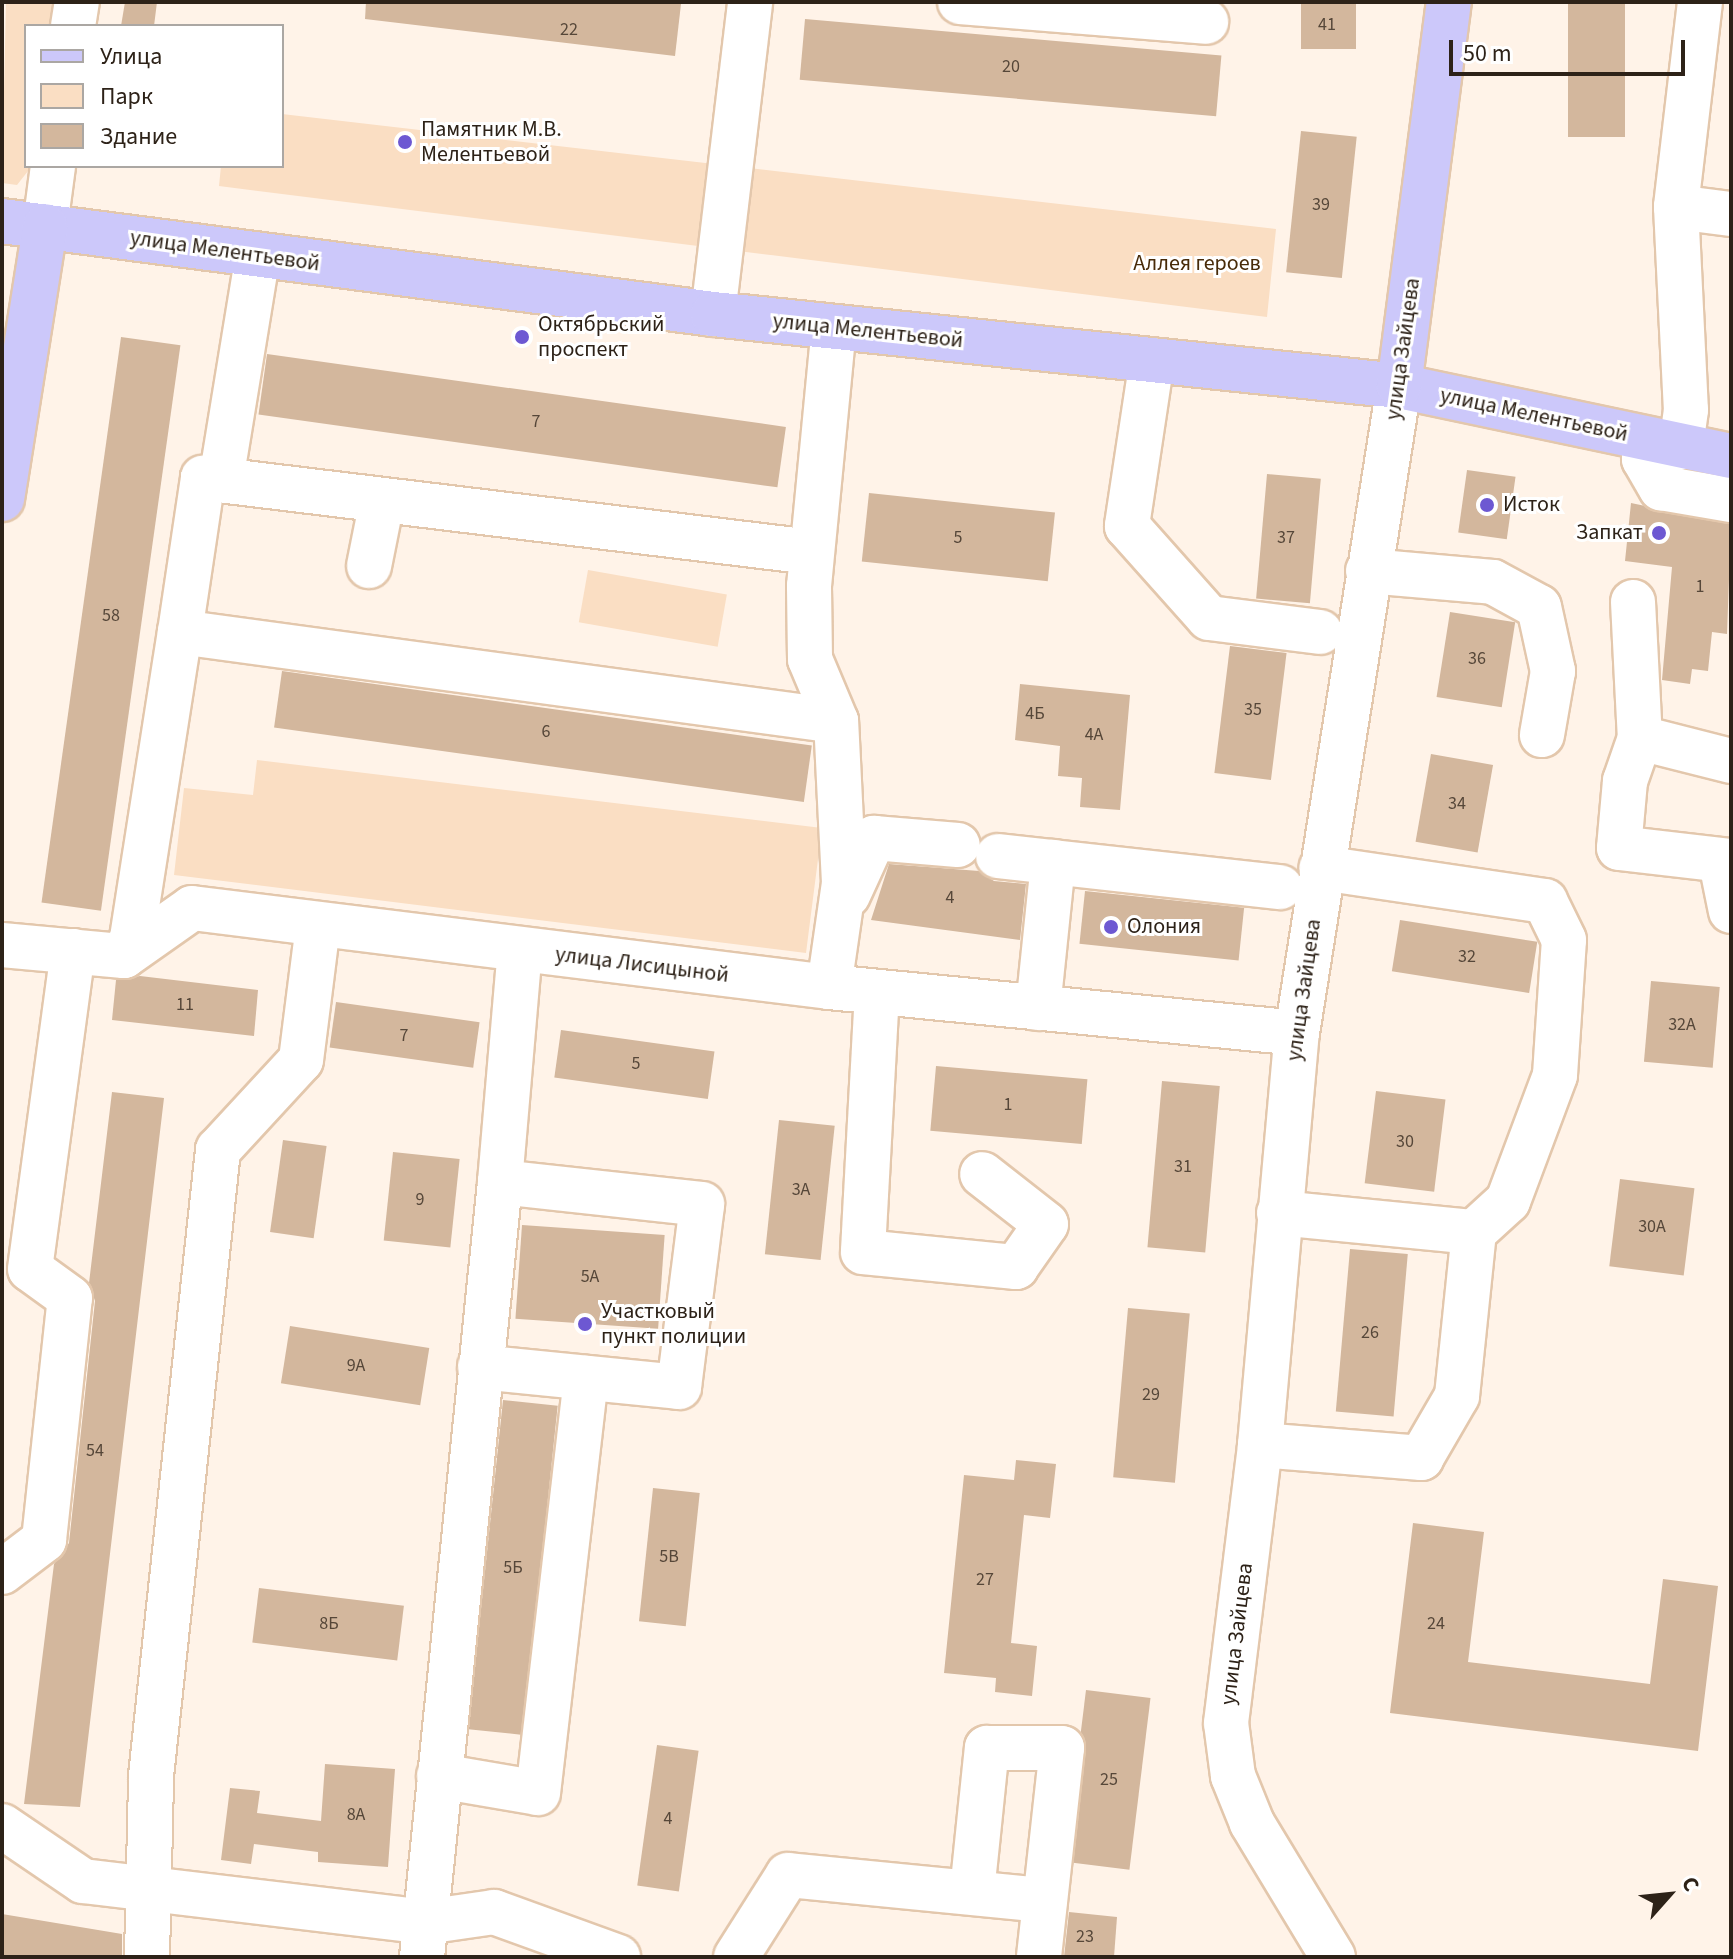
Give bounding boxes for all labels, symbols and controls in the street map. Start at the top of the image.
house number: 41 [1318,14,1336,36]
house number: 22 [560,19,578,41]
legend [24,24,284,168]
scale bar [1453,24,1689,74]
text: 50 m [1463,36,1512,71]
text: Улица [100,39,162,74]
house number: 20 [1002,56,1020,78]
text: Парк [100,79,153,114]
place label: Памятник М.В. Мелентьевой [421,116,562,168]
text: Здание [100,119,177,154]
marker: Памятник М.В. Мелентьевой [396,133,414,151]
house number: 39 [1312,194,1330,216]
street label: улица Мелентьевой [128,225,322,277]
park label: Аллея героев [1133,251,1261,277]
street label: улица Зайцева [1380,276,1426,422]
street label: улица Мелентьевой [771,308,965,354]
place label: Октябрьский проспект [538,311,665,362]
marker: Октябрьский проспект [513,328,531,346]
street label: улица Мелентьевой [1438,382,1630,448]
house number: 7 [532,411,540,433]
place label: Исток [1503,492,1560,518]
marker: Исток [1478,496,1496,514]
place label: Запкат [1576,520,1643,546]
marker: Запкат [1650,524,1668,542]
house number: 5 [954,527,962,549]
house number: 37 [1277,527,1295,549]
house number: 1 [1696,576,1704,598]
house number: 58 [102,605,120,627]
house number: 36 [1468,648,1486,670]
house number: 35 [1244,699,1262,721]
house number: 4Б [1025,703,1045,725]
house number: 6 [542,721,550,743]
house number: 4А [1085,724,1103,746]
house number: 34 [1448,793,1466,815]
house number: 4 [946,887,954,909]
place label: Олония [1127,914,1201,940]
street label: улица Зайцева [1281,917,1327,1063]
marker: Олония [1102,918,1120,936]
street label: улица Лисицыной [554,941,730,989]
house number: 32 [1458,946,1476,968]
house number: 11 [176,994,194,1016]
house number: 32А [1668,1014,1696,1036]
house number: 7 [400,1025,408,1047]
house number: 5 [632,1053,640,1075]
house number: 1 [1004,1094,1012,1116]
house number: 30 [1396,1131,1414,1153]
house number: 31 [1174,1156,1192,1178]
house number: 3А [792,1179,810,1201]
house number: 9 [416,1189,424,1211]
house number: 30А [1638,1216,1666,1238]
house number: 5А [581,1266,599,1288]
place label: Участковый пункт полиции [601,1298,746,1350]
marker: Участковый пункт полиции [576,1315,594,1333]
house number: 26 [1361,1322,1379,1344]
house number: 9А [347,1355,365,1377]
house number: 29 [1142,1384,1160,1406]
house number: 54 [86,1440,104,1462]
house number: 5В [659,1546,679,1568]
house number: 5Б [503,1557,523,1579]
street label: улица Зайцева [1215,1561,1259,1707]
house number: 27 [976,1569,994,1591]
house number: 8Б [319,1613,339,1635]
house number: 24 [1427,1613,1445,1635]
house number: 25 [1100,1769,1118,1791]
house number: 8А [347,1804,365,1826]
house number: 4 [664,1808,672,1830]
north arrow [1629,1855,1709,1935]
text: С [1673,1871,1708,1897]
house number: 23 [1076,1926,1094,1948]

